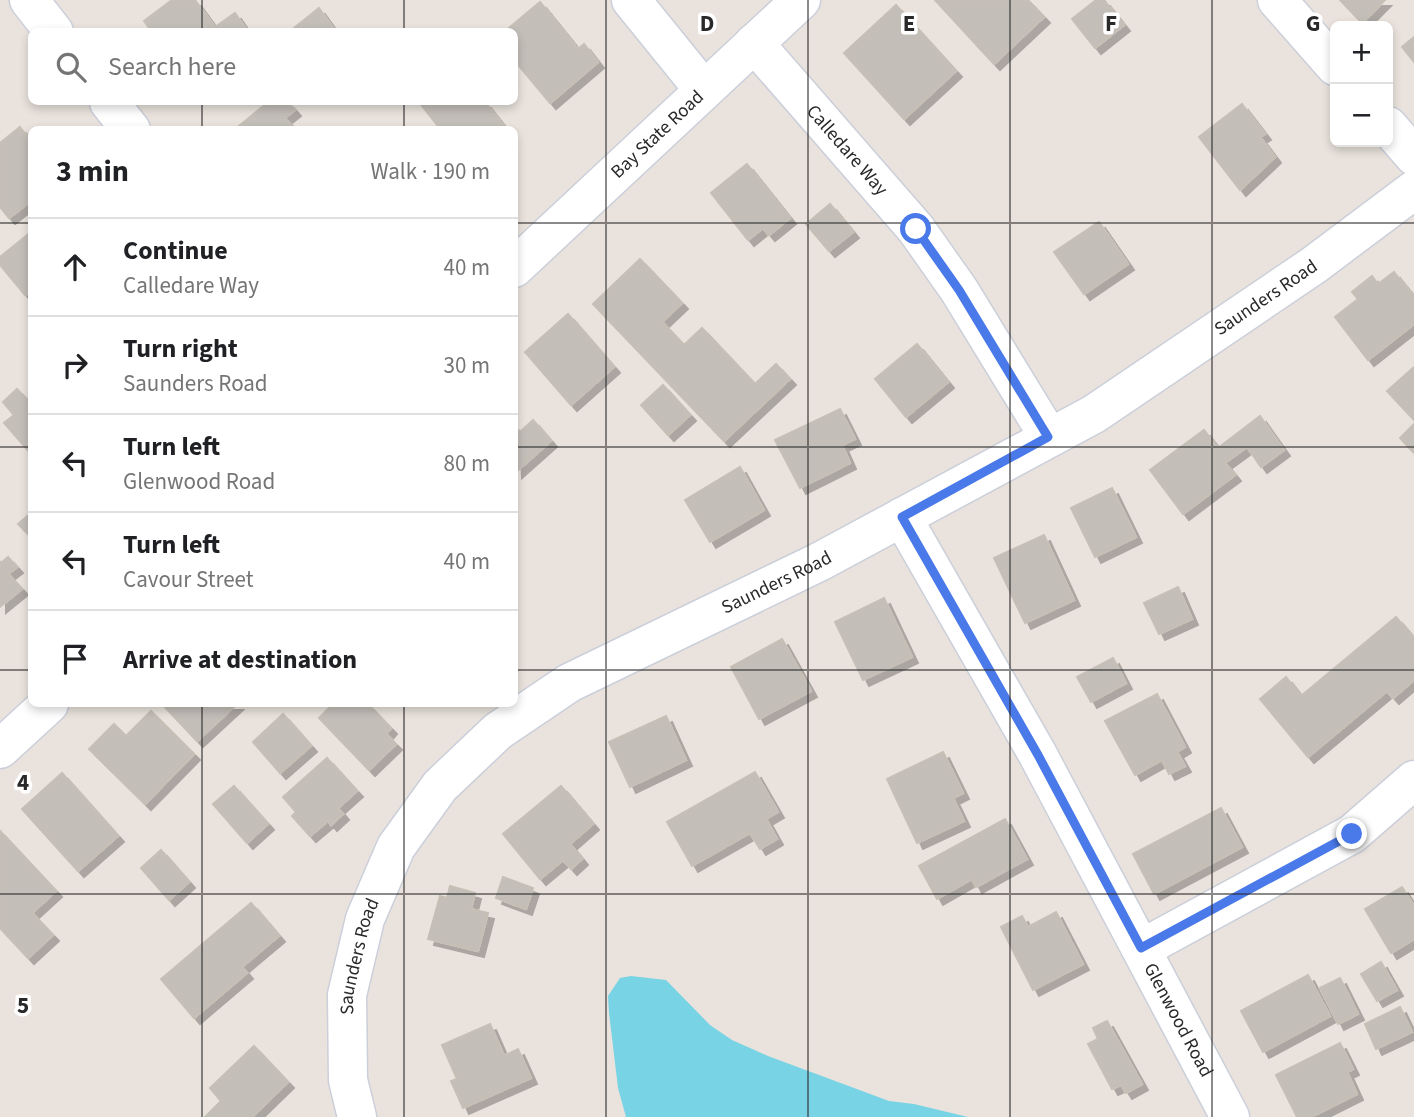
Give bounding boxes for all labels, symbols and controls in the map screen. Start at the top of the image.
text: D [700,7,714,40]
text: E [903,7,915,40]
text: F [1105,7,1117,40]
text: G [1306,7,1320,40]
map controls [1330,21,1393,147]
button: + [1330,21,1393,84]
search box [28,28,518,105]
icon: search [52,48,90,86]
text: Search here [108,48,236,85]
street label: Bay State Road [605,84,710,185]
button: − [1330,84,1393,147]
street label: Calledare Way [800,99,894,201]
text: 3 min [56,150,129,193]
text: Walk · 190 m [371,155,490,188]
route start [900,213,931,244]
text: Continue [123,232,228,269]
icon: ahead [56,248,94,286]
text: 40 m [443,251,490,284]
street label: Saunders Road [1209,253,1323,342]
text: Calledare Way [123,269,259,302]
text: Turn right [123,330,238,367]
icon: right [56,346,94,384]
text: 30 m [443,349,490,382]
text: Saunders Road [123,367,268,400]
text: Turn left [123,428,220,465]
icon: left [56,444,94,482]
text: 80 m [443,447,490,480]
text: Glenwood Road [123,465,275,498]
text: Turn left [123,526,220,563]
icon: left [56,542,94,580]
street label: Saunders Road [717,544,837,621]
text: 40 m [443,545,490,578]
text: Cavour Street [123,563,254,596]
icon: arrive [56,640,94,678]
text: Arrive at destination [123,641,357,678]
text: 4 [17,766,29,799]
route end [1336,818,1367,849]
street label: Saunders Road [334,894,386,1015]
street label: Glenwood Road [1137,958,1220,1082]
text: 5 [17,989,29,1022]

